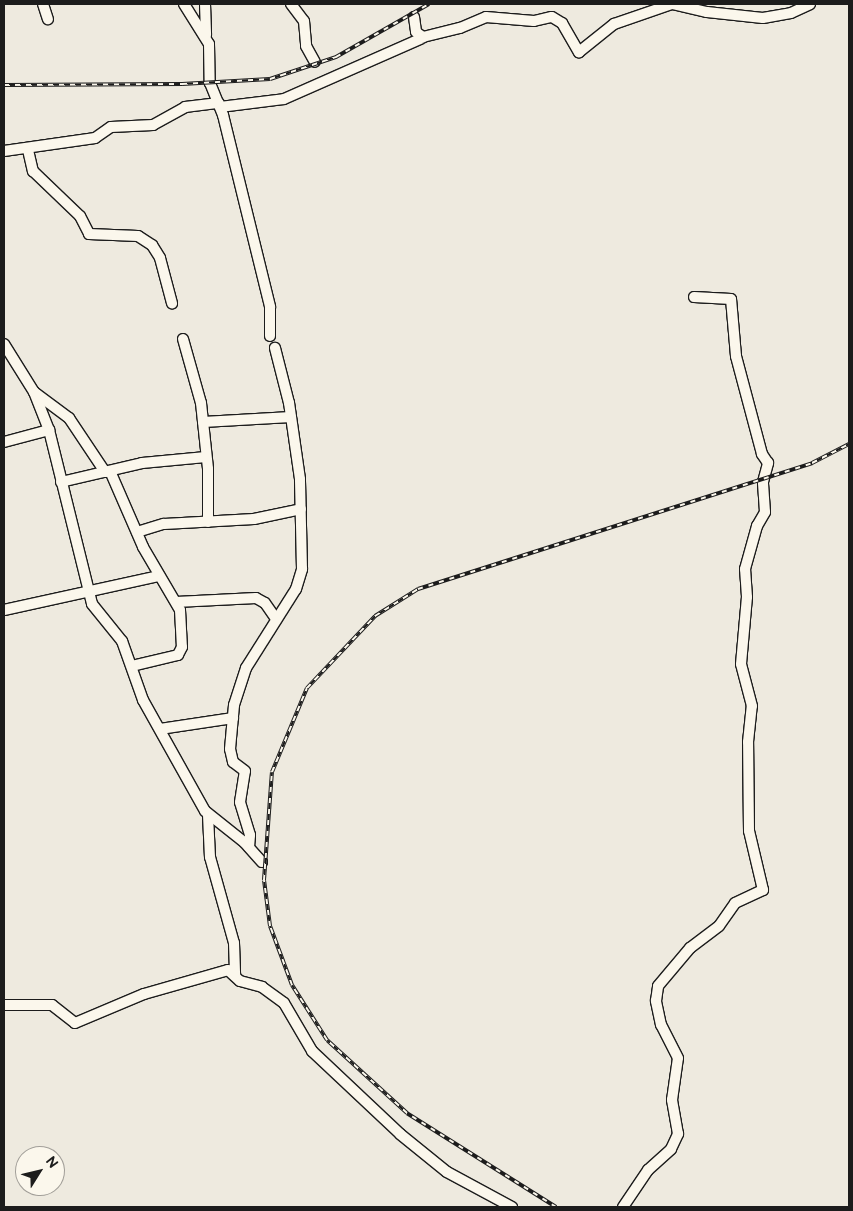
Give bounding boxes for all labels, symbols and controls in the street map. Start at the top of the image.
north arrow [15,1146,65,1196]
text: N [42,1153,62,1172]

